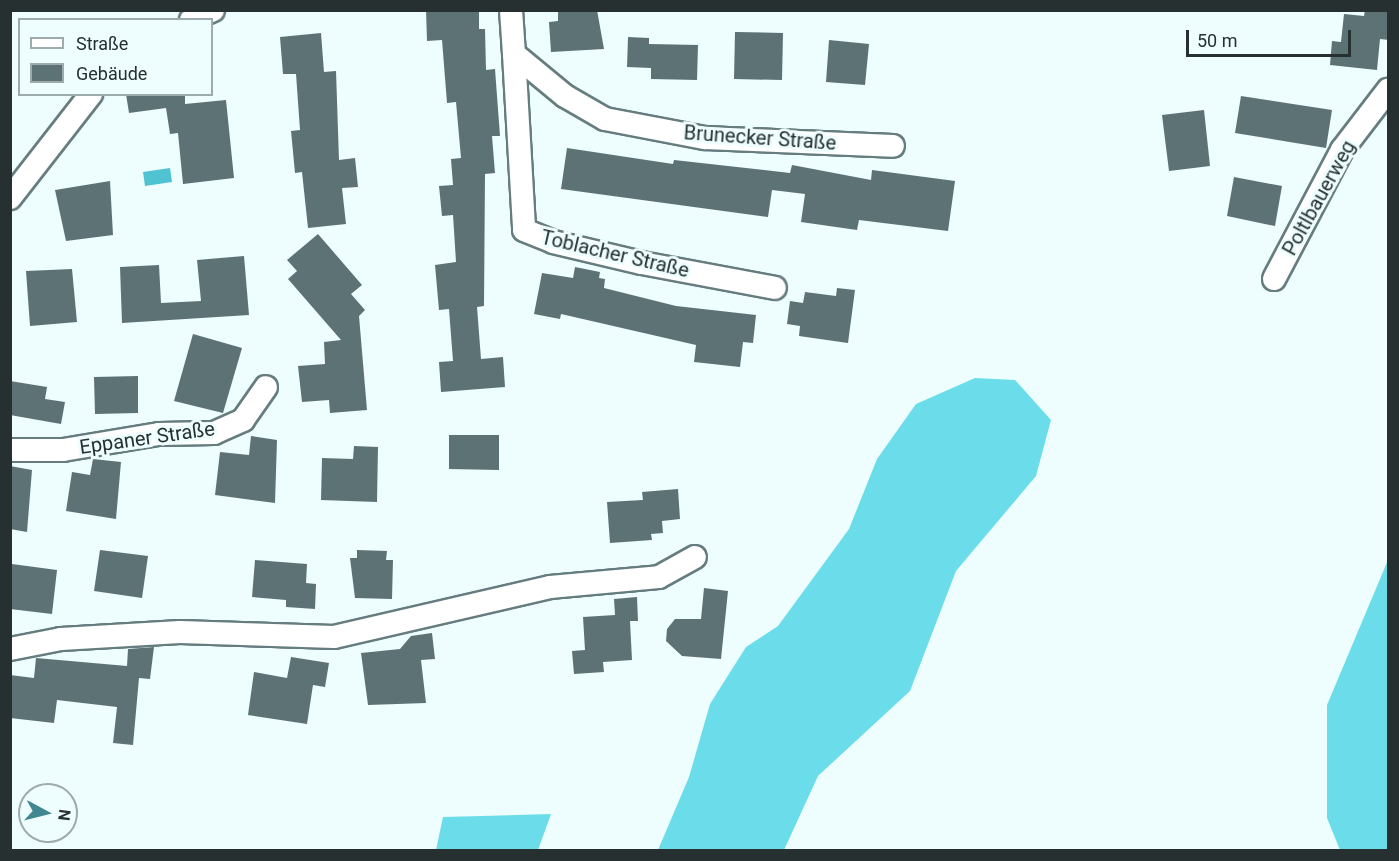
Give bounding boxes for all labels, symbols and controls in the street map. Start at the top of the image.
legend [18,18,213,96]
scale bar [1189,18,1354,56]
text: 50 m [1197,30,1237,51]
text: Straße [76,33,128,54]
text: Gebäude [76,63,147,84]
street label: Brunecker Straße [683,121,837,155]
street label: Poltlbauerweg [1278,136,1360,260]
street label: Toblacher Straße [539,225,691,283]
street label: Eppaner Straße [78,417,216,459]
north arrow [18,783,78,843]
text: N [54,808,74,822]

